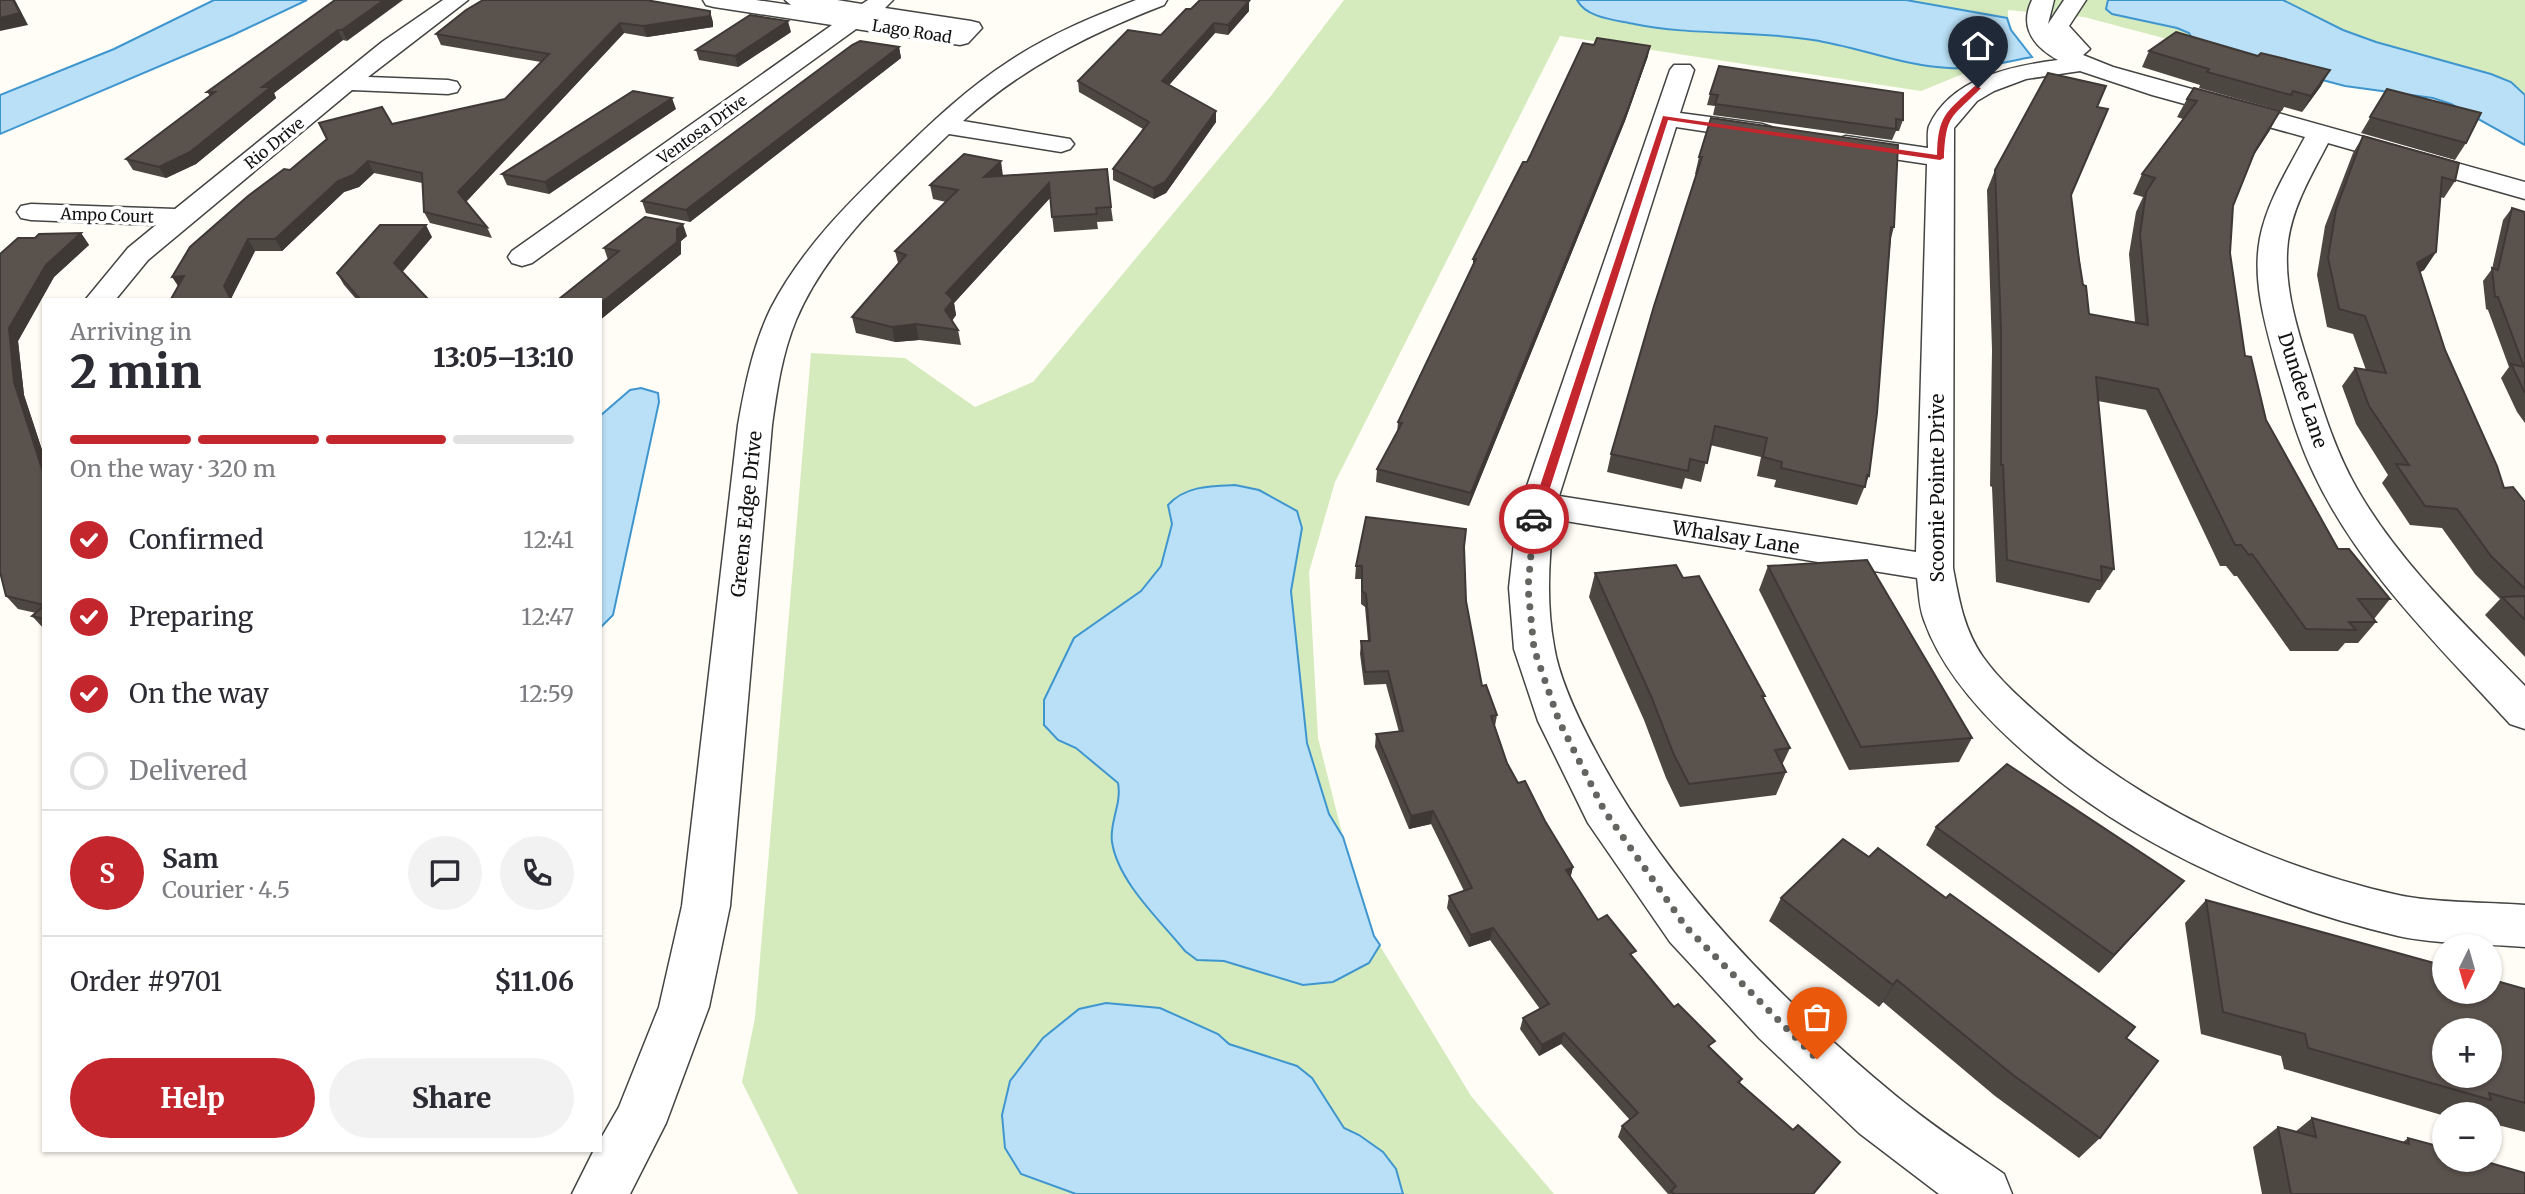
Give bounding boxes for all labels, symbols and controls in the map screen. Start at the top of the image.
street label: Lago Road [871,15,954,47]
pin [1948,16,2008,88]
icon: home [1959,27,1997,65]
street label: Ventosa Drive [653,90,751,169]
street label: Rio Drive [240,113,308,173]
street label: Ampo Court [59,203,155,227]
text: Arriving in [70,317,192,346]
street label: Dundee Lane [2273,329,2333,451]
text: 13:05–13:10 [433,341,574,374]
text: 2 min [70,343,202,401]
street label: Scoonie Pointe Drive [1925,393,1949,582]
street label: Greens Edge Drive [725,430,767,598]
text: On the way · 320 m [70,454,276,483]
courier [1499,484,1569,554]
icon: car [1515,500,1553,538]
street label: Whalsay Lane [1670,515,1801,559]
icon: check [70,521,108,559]
text: Confirmed [129,523,264,556]
text: 12:41 [523,525,574,554]
icon: check [70,598,108,636]
text: Preparing [129,600,253,633]
text: 12:47 [521,602,574,631]
icon: check [70,675,108,713]
text: On the way [129,677,269,710]
text: 12:59 [519,679,574,708]
text: Delivered [129,754,248,787]
button: chat [408,836,482,910]
button: phone [500,836,574,910]
text: Sam [162,842,219,875]
text: S [99,857,115,890]
text: Courier · 4.5 [162,875,290,904]
north arrow [2432,934,2502,1004]
map controls [2432,934,2502,1172]
text: Order #9701 [70,965,222,998]
text: $11.06 [494,965,574,998]
pin [1787,987,1847,1059]
icon: bag [1798,998,1836,1036]
button: + [2432,1018,2502,1088]
button: Help [70,1058,315,1138]
button: Share [329,1058,574,1138]
button: − [2432,1102,2502,1172]

